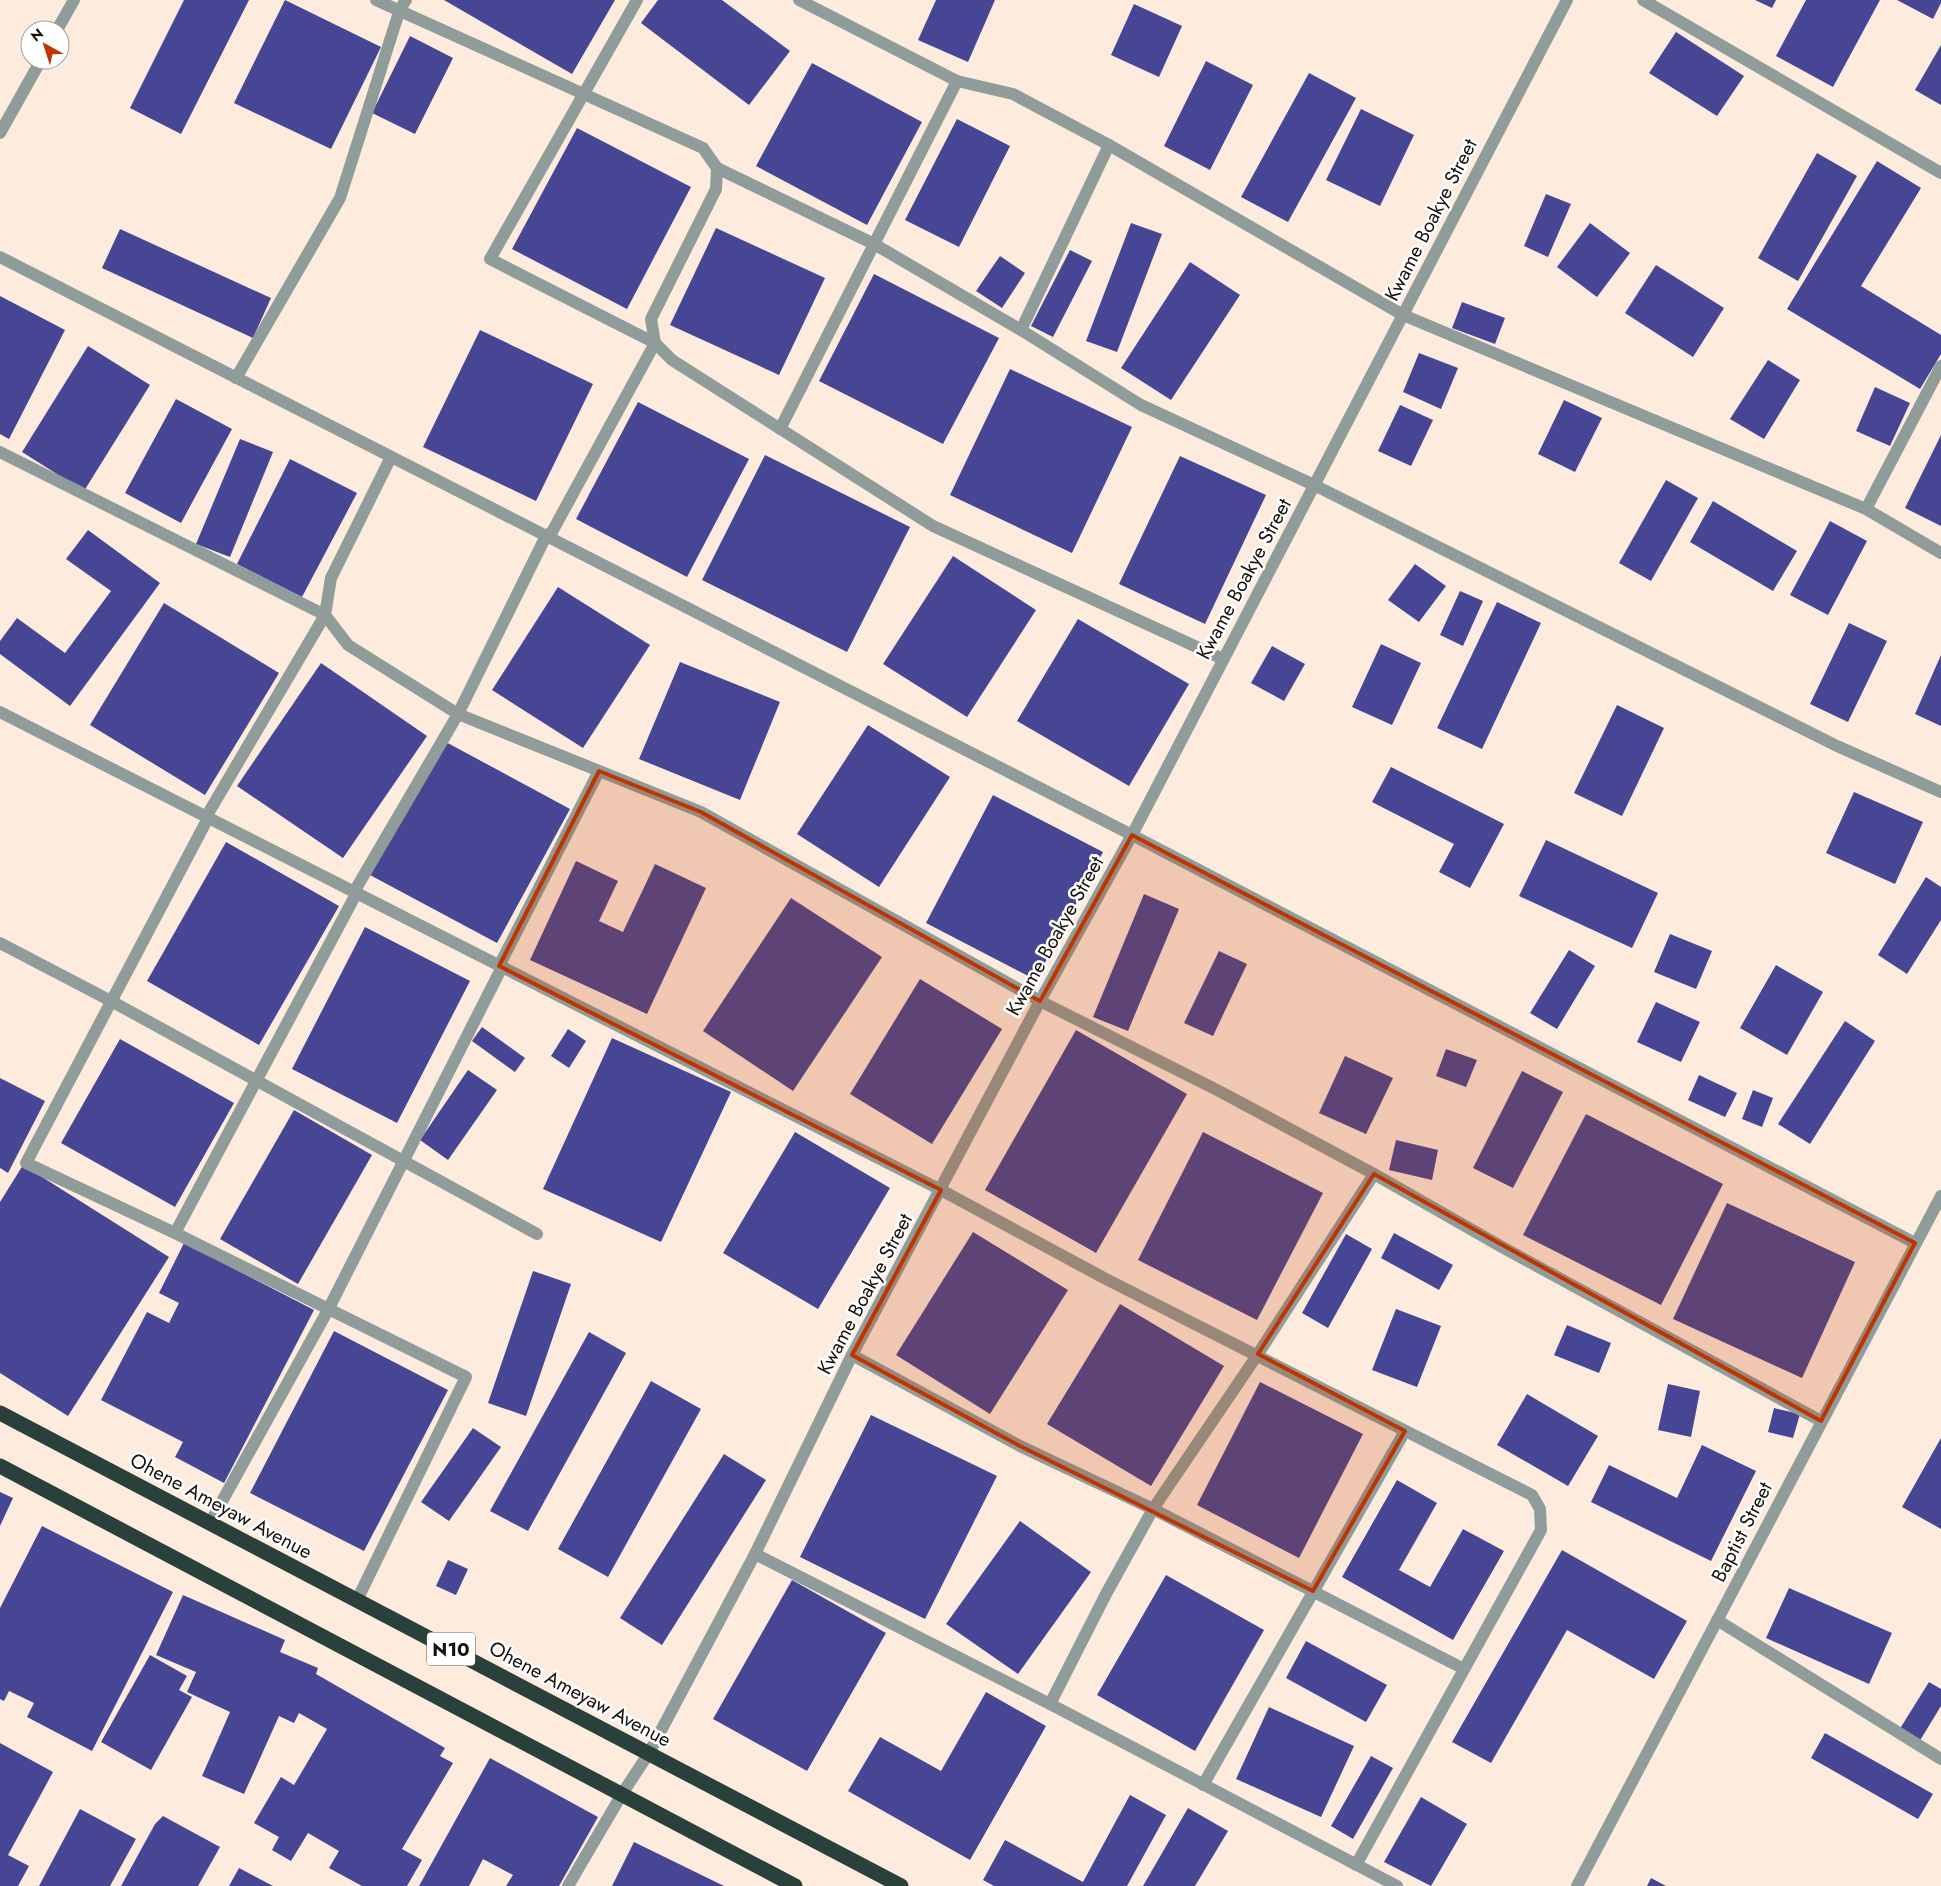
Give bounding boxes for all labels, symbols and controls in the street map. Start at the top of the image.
north arrow [20,20,70,70]
text: N [26,24,47,46]
street label: Kwame Boakye Street [1378,134,1485,306]
street label: Kwame Boakye Street [1189,493,1299,665]
street label: Kwame Boakye Street [999,851,1111,1021]
street label: Kwame Boakye Street [810,1208,920,1380]
street label: Ohene Ameyaw Avenue [125,1446,317,1566]
street label: Baptist Street [1704,1477,1780,1587]
road number: N10 [427,1632,475,1666]
street label: Ohene Ameyaw Avenue [484,1634,676,1754]

